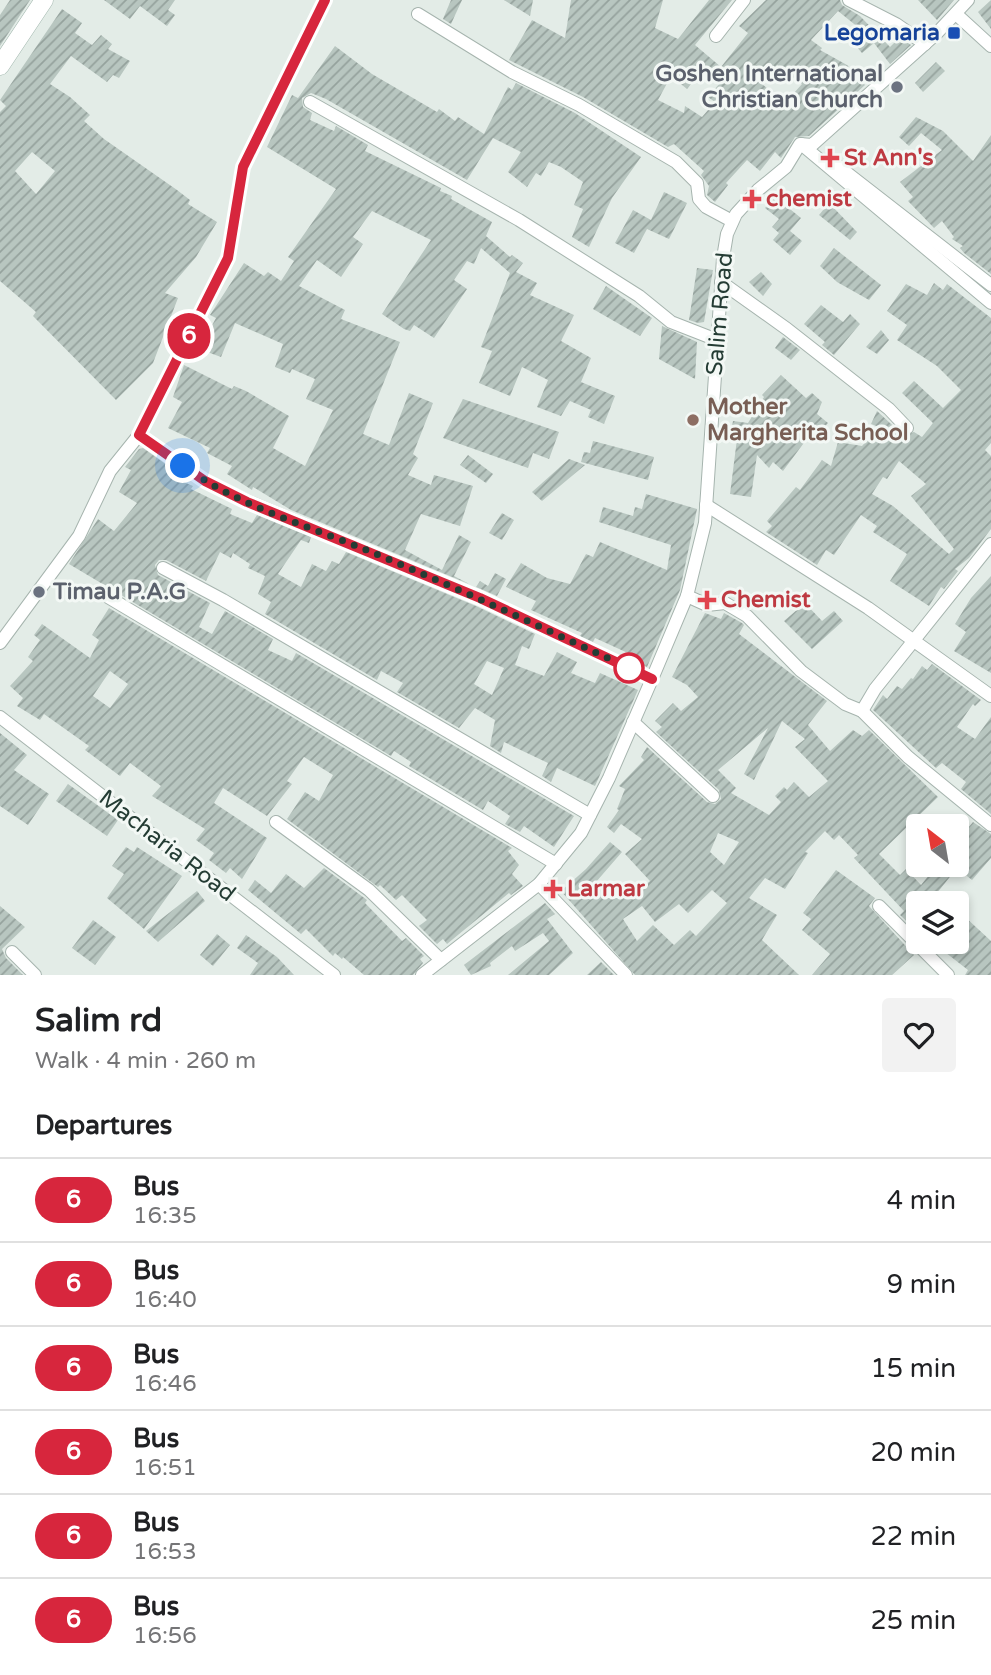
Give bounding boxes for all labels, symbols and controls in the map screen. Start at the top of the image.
place label: Legomaria [824,19,940,47]
marker: Legomaria [946,25,962,41]
place label: Goshen International Christian Church [655,60,883,114]
marker: Goshen International Christian Church [889,79,905,95]
place label: St Ann's [844,144,934,172]
marker: St Ann's [822,150,838,166]
place label: chemist [766,185,852,213]
marker: chemist [744,191,760,207]
street label: Salim Road [701,251,739,377]
line badge: 6 [166,313,212,359]
text: 6 [181,321,197,350]
place label: Mother Margherita School [707,393,909,447]
marker: Mother Margherita School [685,412,701,428]
your location [165,448,200,483]
place label: Timau P.A.G [52,578,186,606]
marker: Timau P.A.G [31,584,47,600]
place label: Chemist [721,586,811,614]
marker: Chemist [699,592,715,608]
unlabelled marker [614,653,644,683]
street label: Macharia Road [93,784,241,908]
north arrow [906,814,970,877]
map controls [906,814,969,954]
place label: Larmar [567,875,646,903]
marker: Larmar [545,881,561,897]
button: layers [906,891,969,954]
button: heart [882,998,956,1072]
text: Salim rd [35,1001,162,1040]
text: Walk · 4 min · 260 m [35,1047,256,1075]
text: Departures [35,1110,172,1141]
text: Bus [133,1171,179,1202]
text: 6 [66,1185,81,1214]
text: 4 min [887,1185,956,1216]
text: 16:35 [133,1202,197,1230]
text: Bus [133,1255,179,1286]
text: 6 [66,1269,81,1298]
text: 9 min [887,1269,956,1300]
text: 16:40 [133,1286,197,1314]
text: Bus [133,1339,179,1370]
text: 6 [66,1353,81,1382]
text: 15 min [870,1353,956,1384]
text: 16:46 [133,1370,197,1398]
text: Bus [133,1423,179,1454]
text: 6 [66,1437,81,1466]
text: 20 min [870,1437,956,1468]
text: 16:51 [133,1454,197,1482]
text: Bus [133,1507,179,1538]
text: 6 [66,1521,81,1550]
text: 22 min [870,1521,956,1552]
text: 16:53 [133,1538,197,1566]
text: Bus [133,1591,179,1622]
text: 6 [66,1605,81,1634]
text: 25 min [870,1605,956,1636]
text: 16:56 [133,1622,197,1650]

